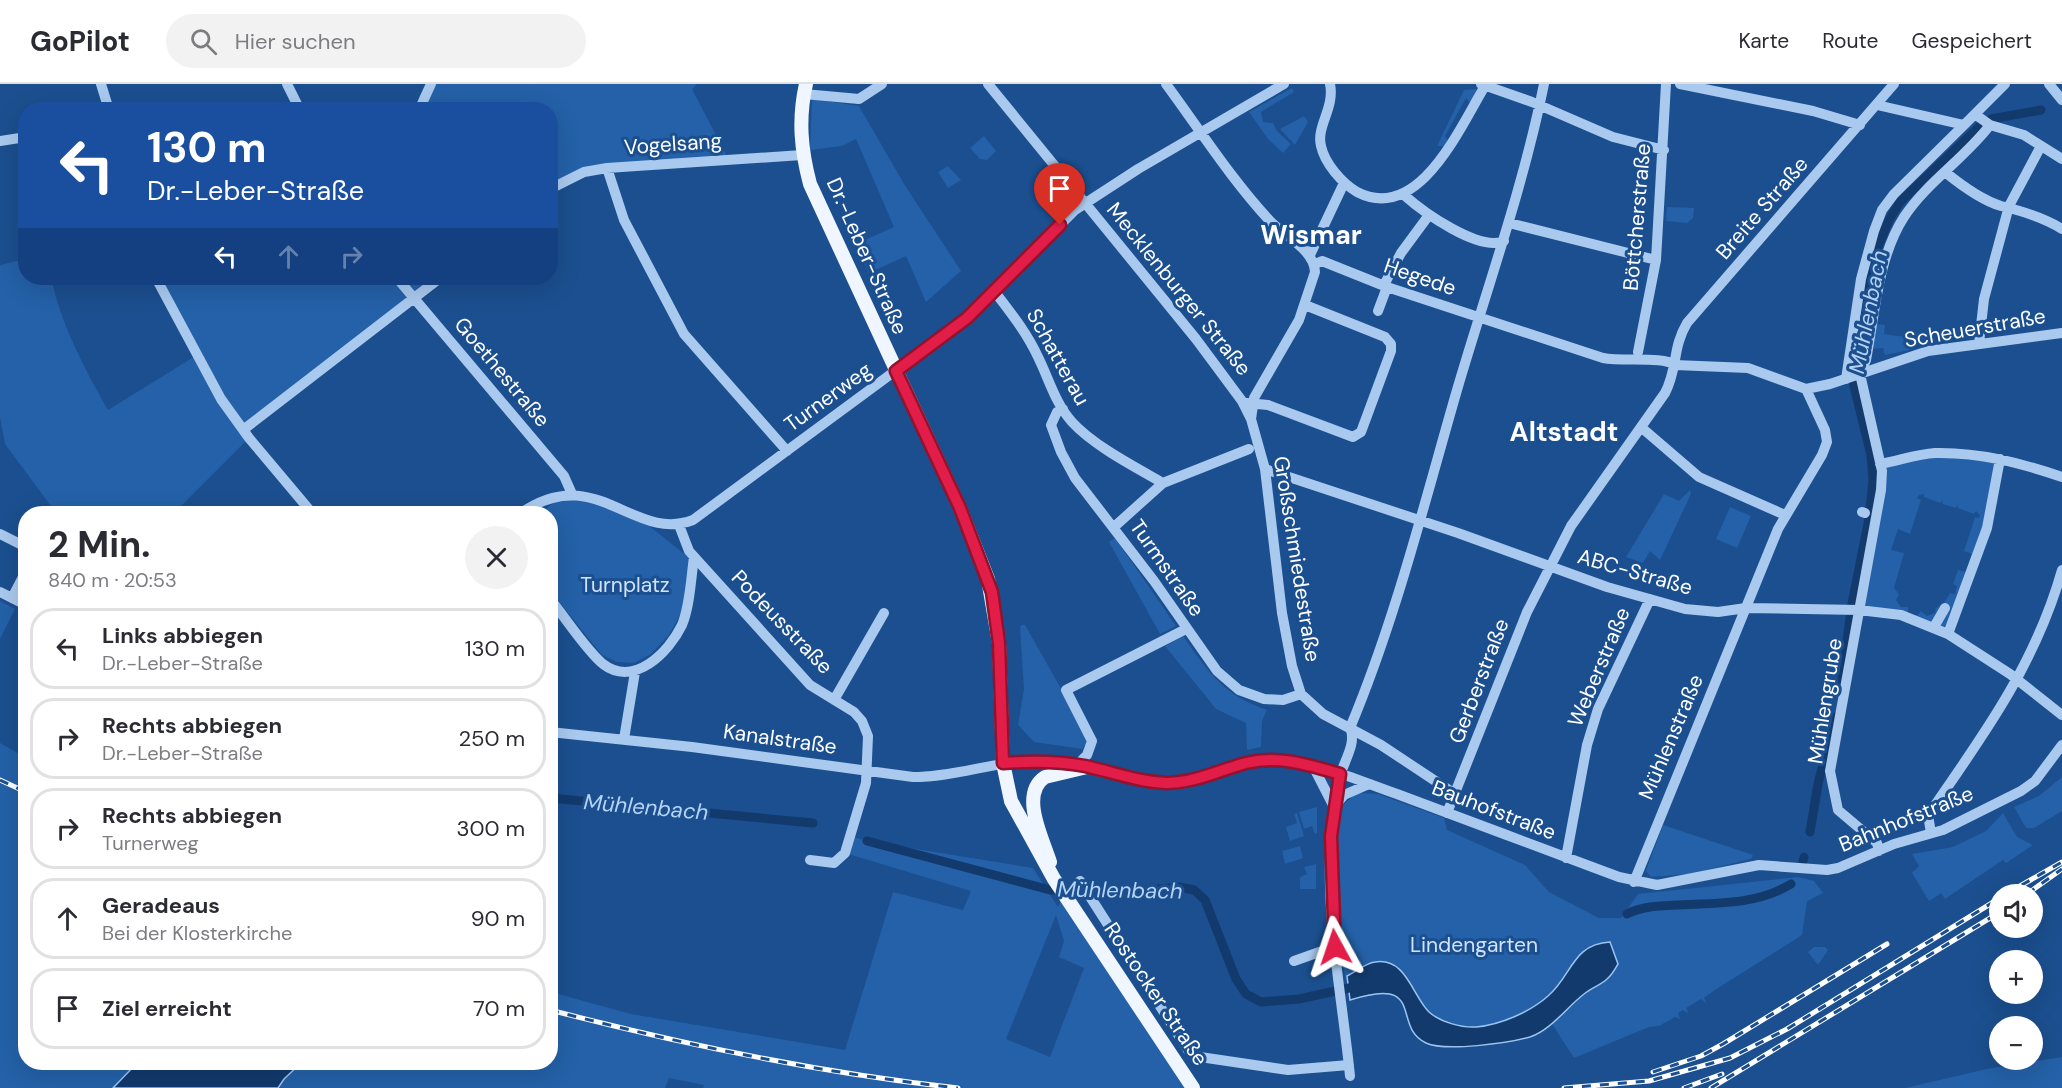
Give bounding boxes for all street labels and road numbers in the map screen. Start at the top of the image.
street label: Vogelsang [623,127,723,161]
street label: Böttcherstraße [1617,142,1657,292]
street label: Breite Straße [1710,151,1814,265]
street label: Dr.-Leber-Straße [820,173,914,339]
street label: Mecklenburger Straße [1100,197,1258,382]
street label: Hegede [1380,252,1460,302]
street label: Scheuerstraße [1902,302,2048,354]
street label: Schatterau [1020,304,1096,410]
street label: Goethestraße [448,311,556,433]
street label: Turnerweg [779,356,878,438]
street label: Großschmiedestraße [1267,454,1327,664]
street label: Turmstraße [1123,514,1211,622]
street label: ABC-Straße [1574,542,1696,602]
street label: Podeusstraße [725,564,839,680]
street label: Weberstraße [1561,603,1637,731]
street label: Gerberstraße [1442,615,1516,747]
street label: Mühlengrube [1801,636,1849,766]
street label: Mühlenstraße [1632,670,1710,804]
street label: Kanalstraße [721,717,839,761]
street label: Bauhofstraße [1428,774,1560,846]
street label: Bahnhofstraße [1835,779,1977,859]
street label: Rostocker Straße [1098,917,1214,1071]

